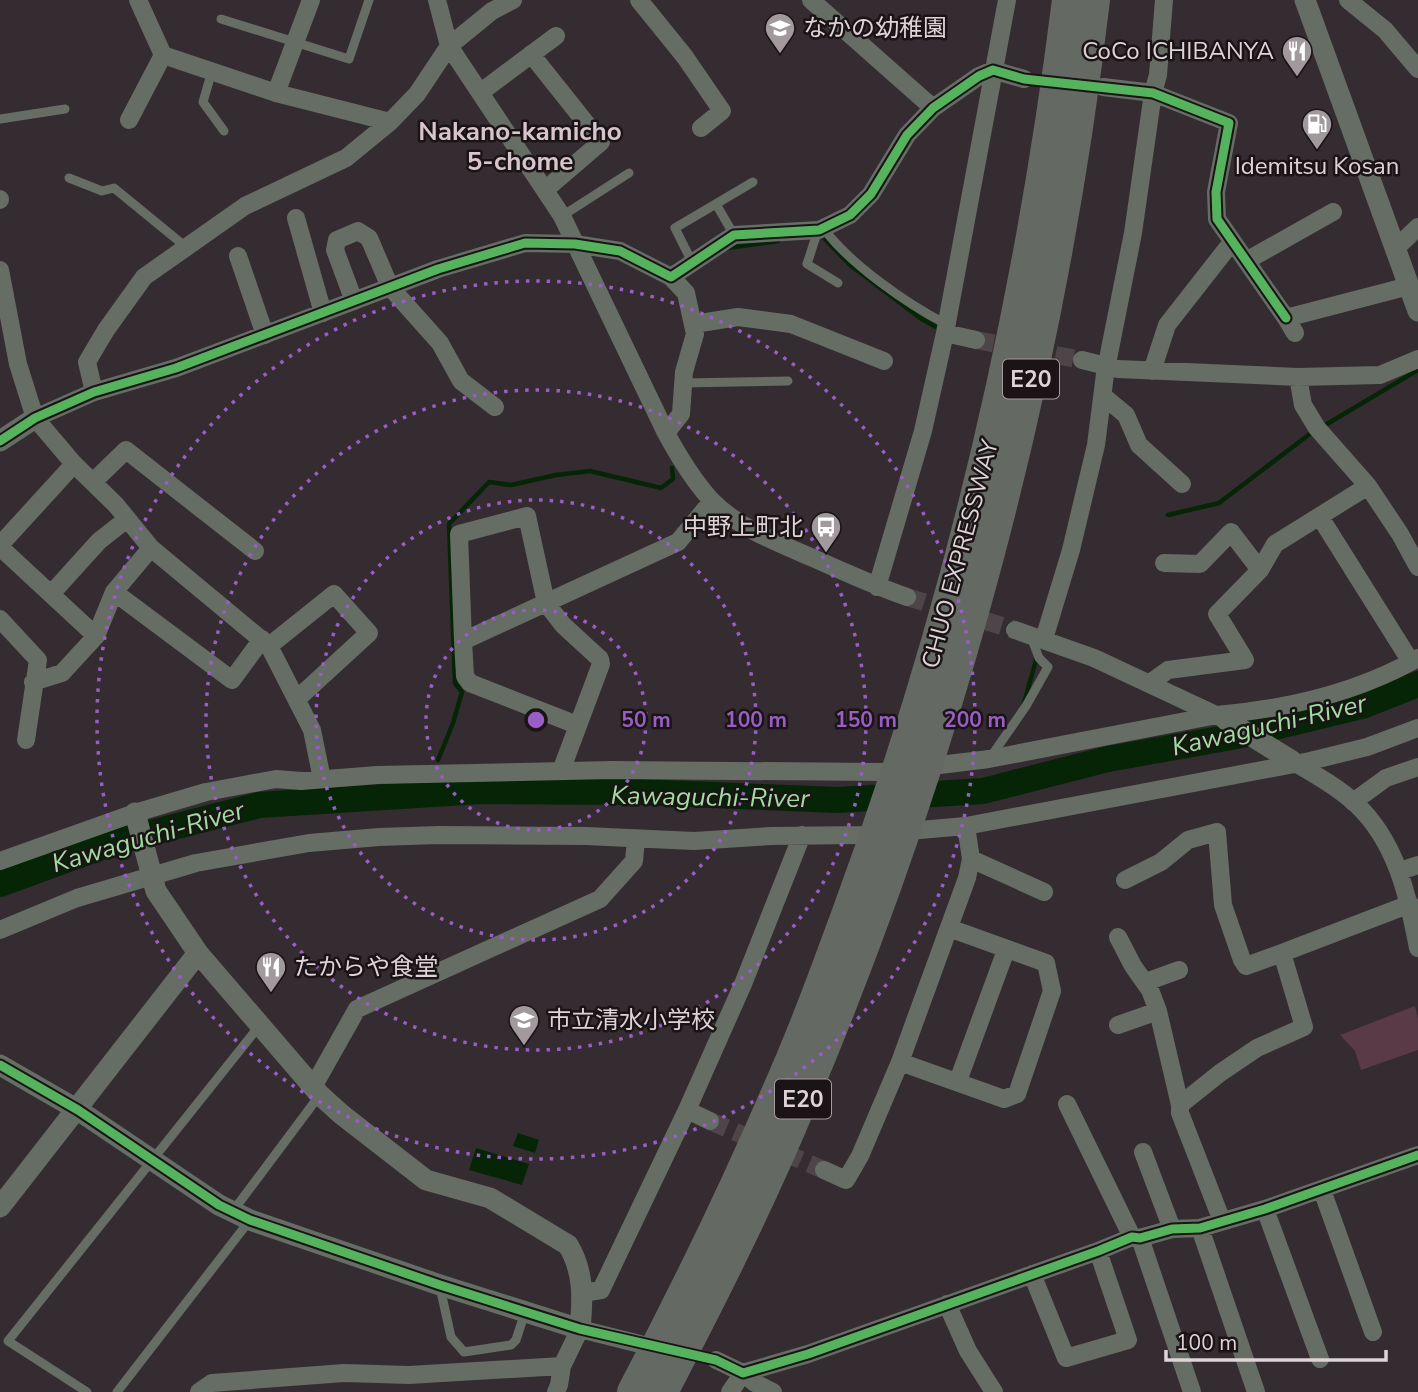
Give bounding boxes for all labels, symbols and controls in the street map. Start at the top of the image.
school or university icon: なかの幼稚園 [763,11,797,55]
place label: なかの幼稚園 [803,12,947,44]
restaurant icon: CoCo ICHIBANYA [1280,34,1314,78]
place label: CoCo ICHIBANYA [1082,35,1274,67]
fuel station icon: Idemitsu Kosan [1300,107,1334,151]
district label: Nakano-kamicho 5-chome [418,114,622,179]
place label: Idemitsu Kosan [1235,150,1399,182]
road number: E20 [1003,360,1059,398]
street label: CHUO EXPRESSWAY [914,435,1006,672]
bus stop icon: 中野上町北 [809,510,843,554]
place label: 中野上町北 [683,511,803,543]
water label: Kawaguchi-River [1168,685,1370,764]
text: 50 m [621,706,671,734]
text: 100 m [725,706,787,734]
text: 150 m [835,706,897,734]
text: 200 m [944,706,1006,734]
centre of rings [524,708,548,732]
water label: Kawaguchi-River [610,778,810,816]
water label: Kawaguchi-River [48,793,249,881]
restaurant icon: たからや食堂 [254,950,288,994]
place label: たからや食堂 [294,951,438,983]
school or university icon: 市立清水小学校 [507,1003,541,1047]
place label: 市立清水小学校 [547,1004,715,1036]
road number: E20 [775,1080,831,1118]
scale bar [1166,1318,1386,1362]
text: 100 m [1176,1329,1237,1357]

